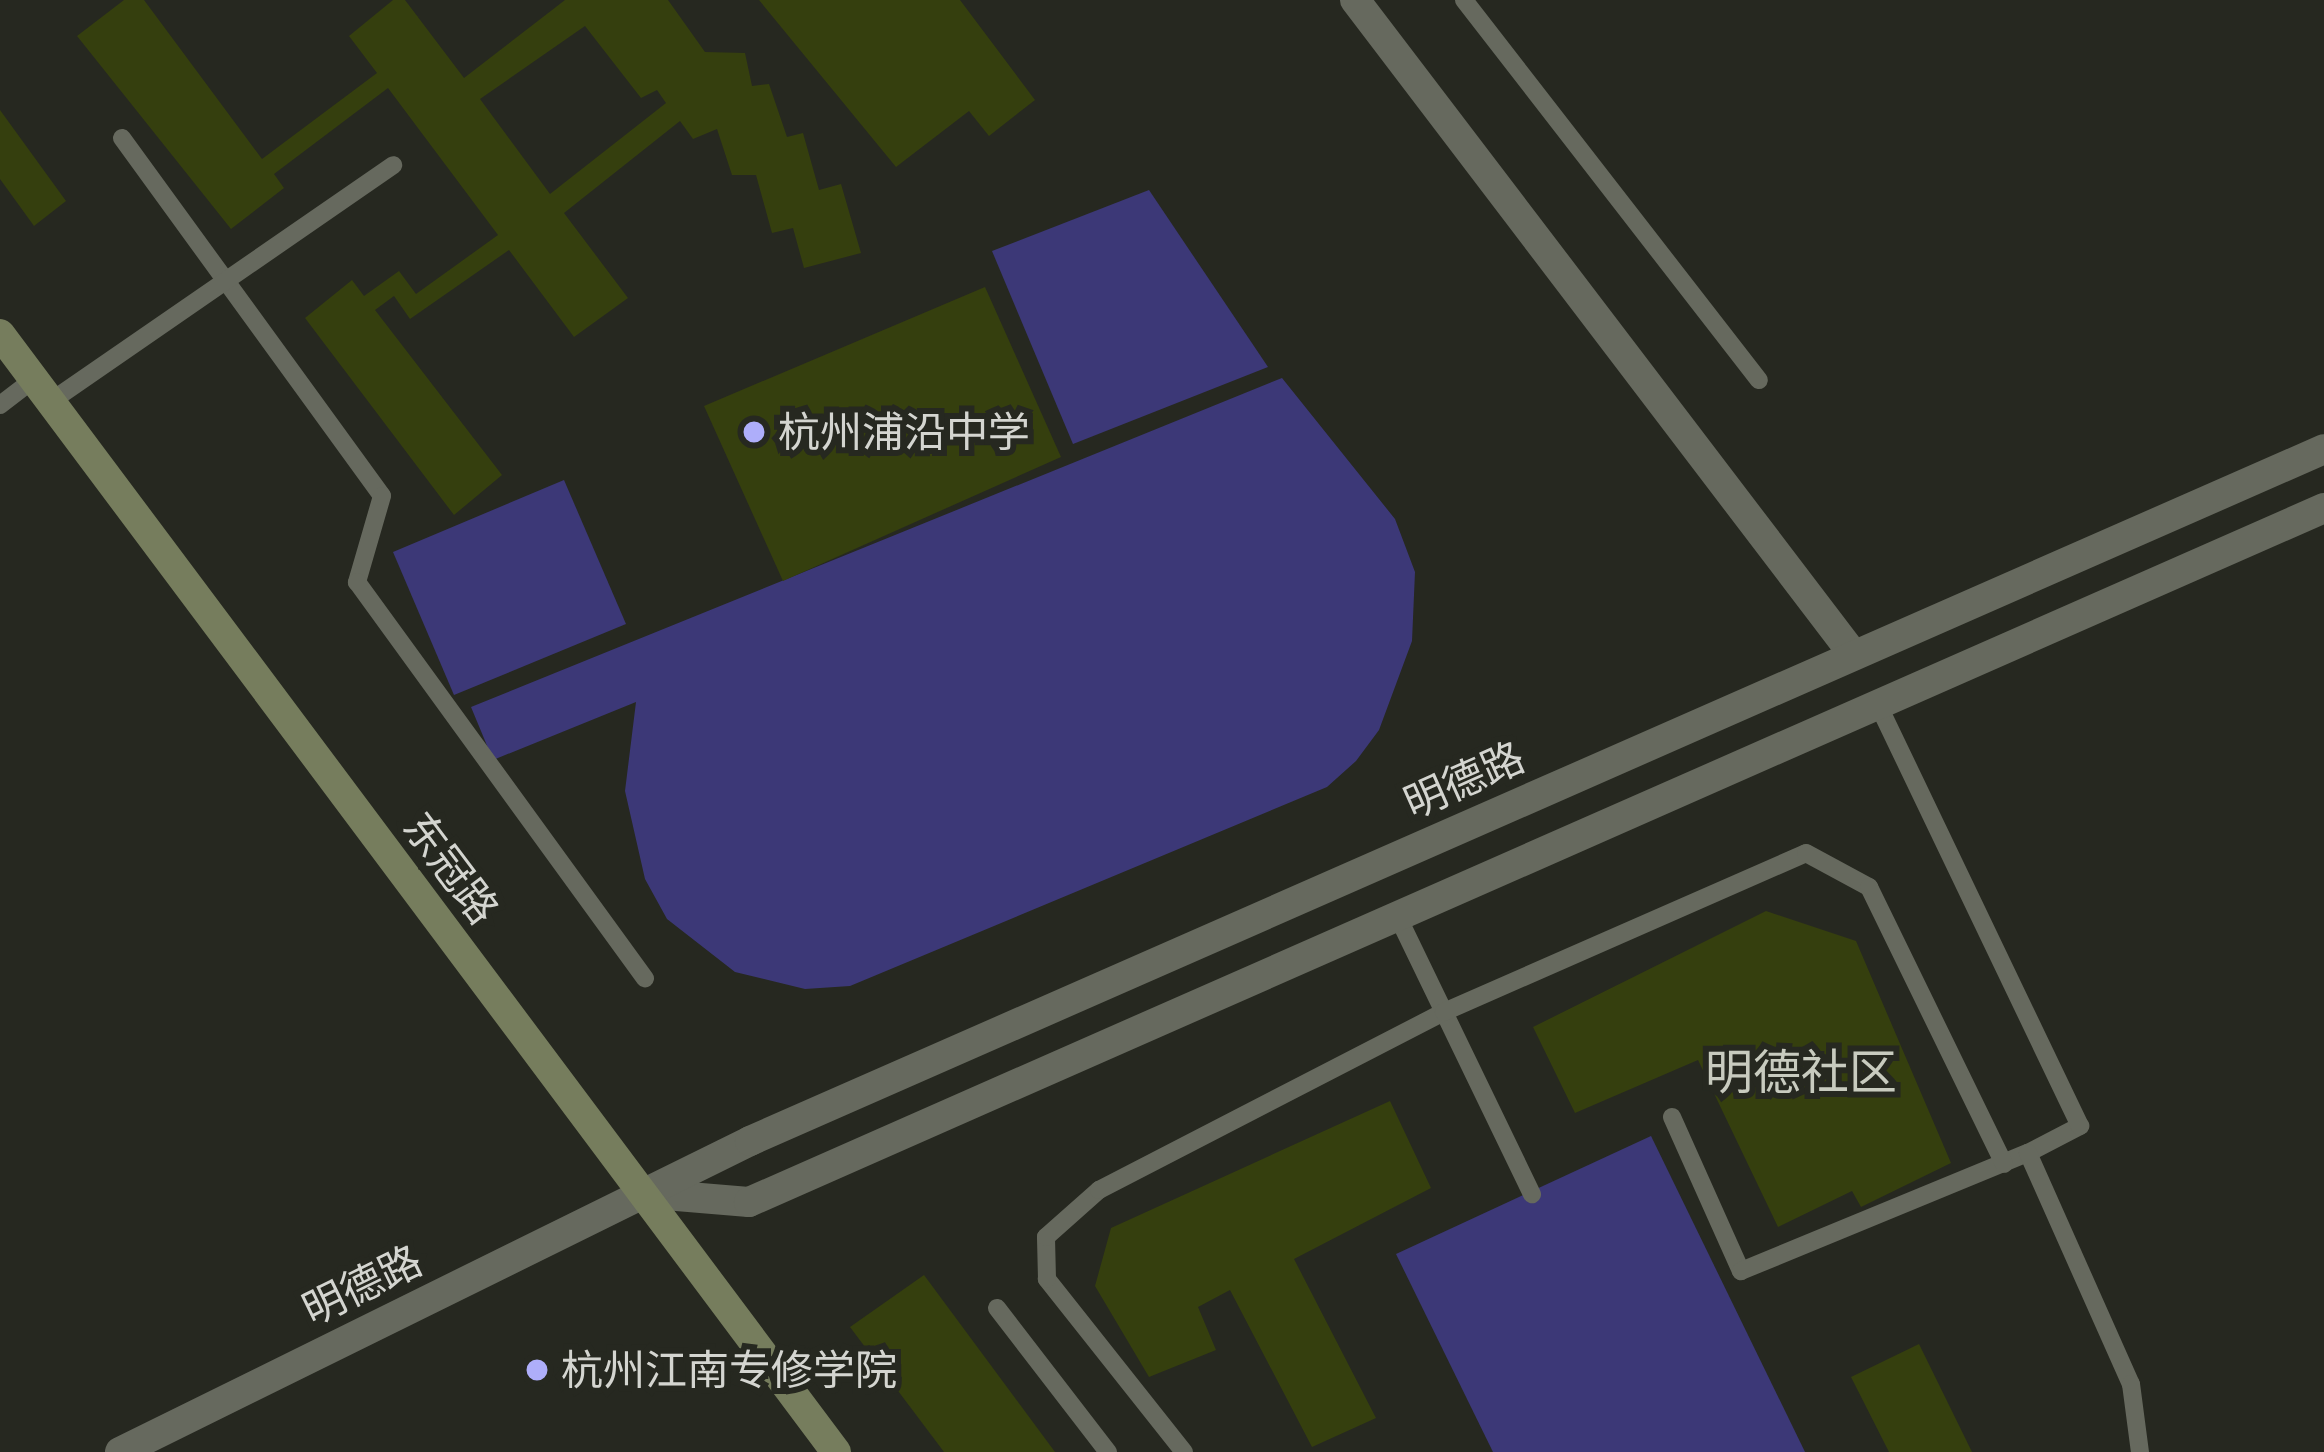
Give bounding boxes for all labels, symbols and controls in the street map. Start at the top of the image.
place label: 杭州浦沿中学 [778,407,1030,457]
marker: 杭州浦沿中学 [741,419,767,445]
street label: 明德路 [1396,731,1532,829]
street label: 东冠路 [393,803,509,933]
district label: 明德社区 [1705,1043,1897,1101]
street label: 明德路 [294,1235,430,1335]
place label: 杭州江南专修学院 [561,1345,897,1395]
marker: 杭州江南专修学院 [524,1357,550,1383]

